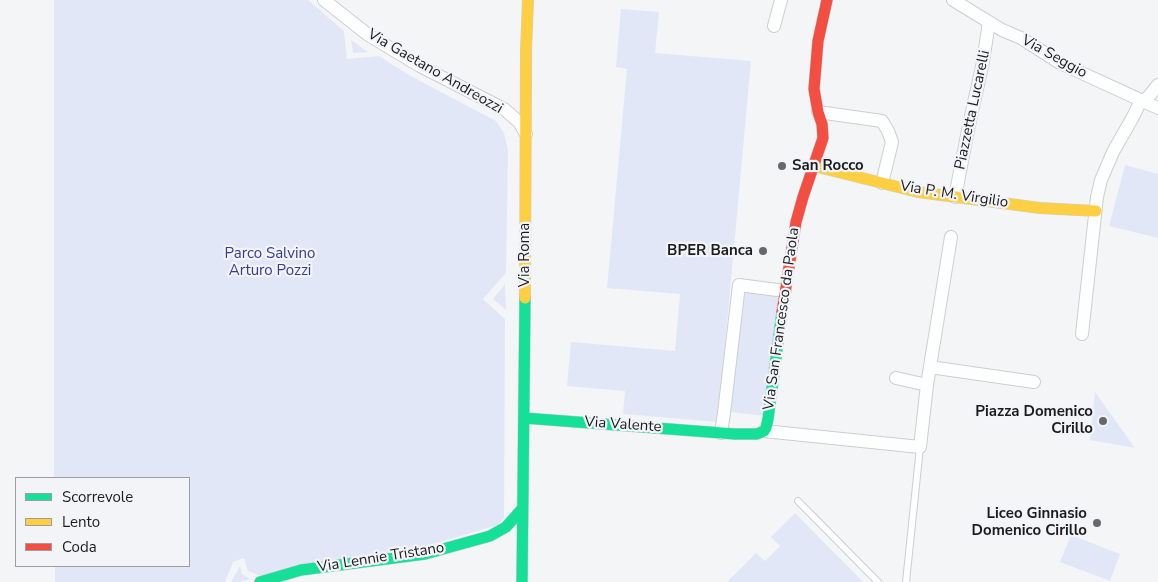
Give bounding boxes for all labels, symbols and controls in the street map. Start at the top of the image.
street label: Via Gaetano Andreozzi [364,26,506,118]
street label: Via Seggio [1018,32,1090,82]
street label: Piazzetta Lucarelli [952,49,994,171]
place label: San Rocco [792,157,864,175]
marker: San Rocco [776,160,788,172]
street label: Via P. M. Virgilio [899,178,1009,212]
street label: Via Roma [516,223,534,287]
street label: Via San Francesco da Paola [760,226,804,412]
place label: BPER Banca [667,242,753,260]
park label: Parco Salvino Arturo Pozzi [225,245,315,280]
marker: BPER Banca [757,245,769,257]
place label: Piazza Domenico Cirillo [975,403,1093,438]
street label: Via Valente [584,413,662,437]
marker: Piazza Domenico Cirillo [1097,415,1109,427]
legend [15,477,190,567]
text: Scorrevole [62,487,133,507]
place label: Liceo Ginnasio Domenico Cirillo [972,505,1087,540]
text: Lento [62,512,100,532]
marker: Liceo Ginnasio Domenico Cirillo [1091,517,1103,529]
text: Coda [62,537,97,557]
street label: Via Lennie Tristano [316,539,446,577]

